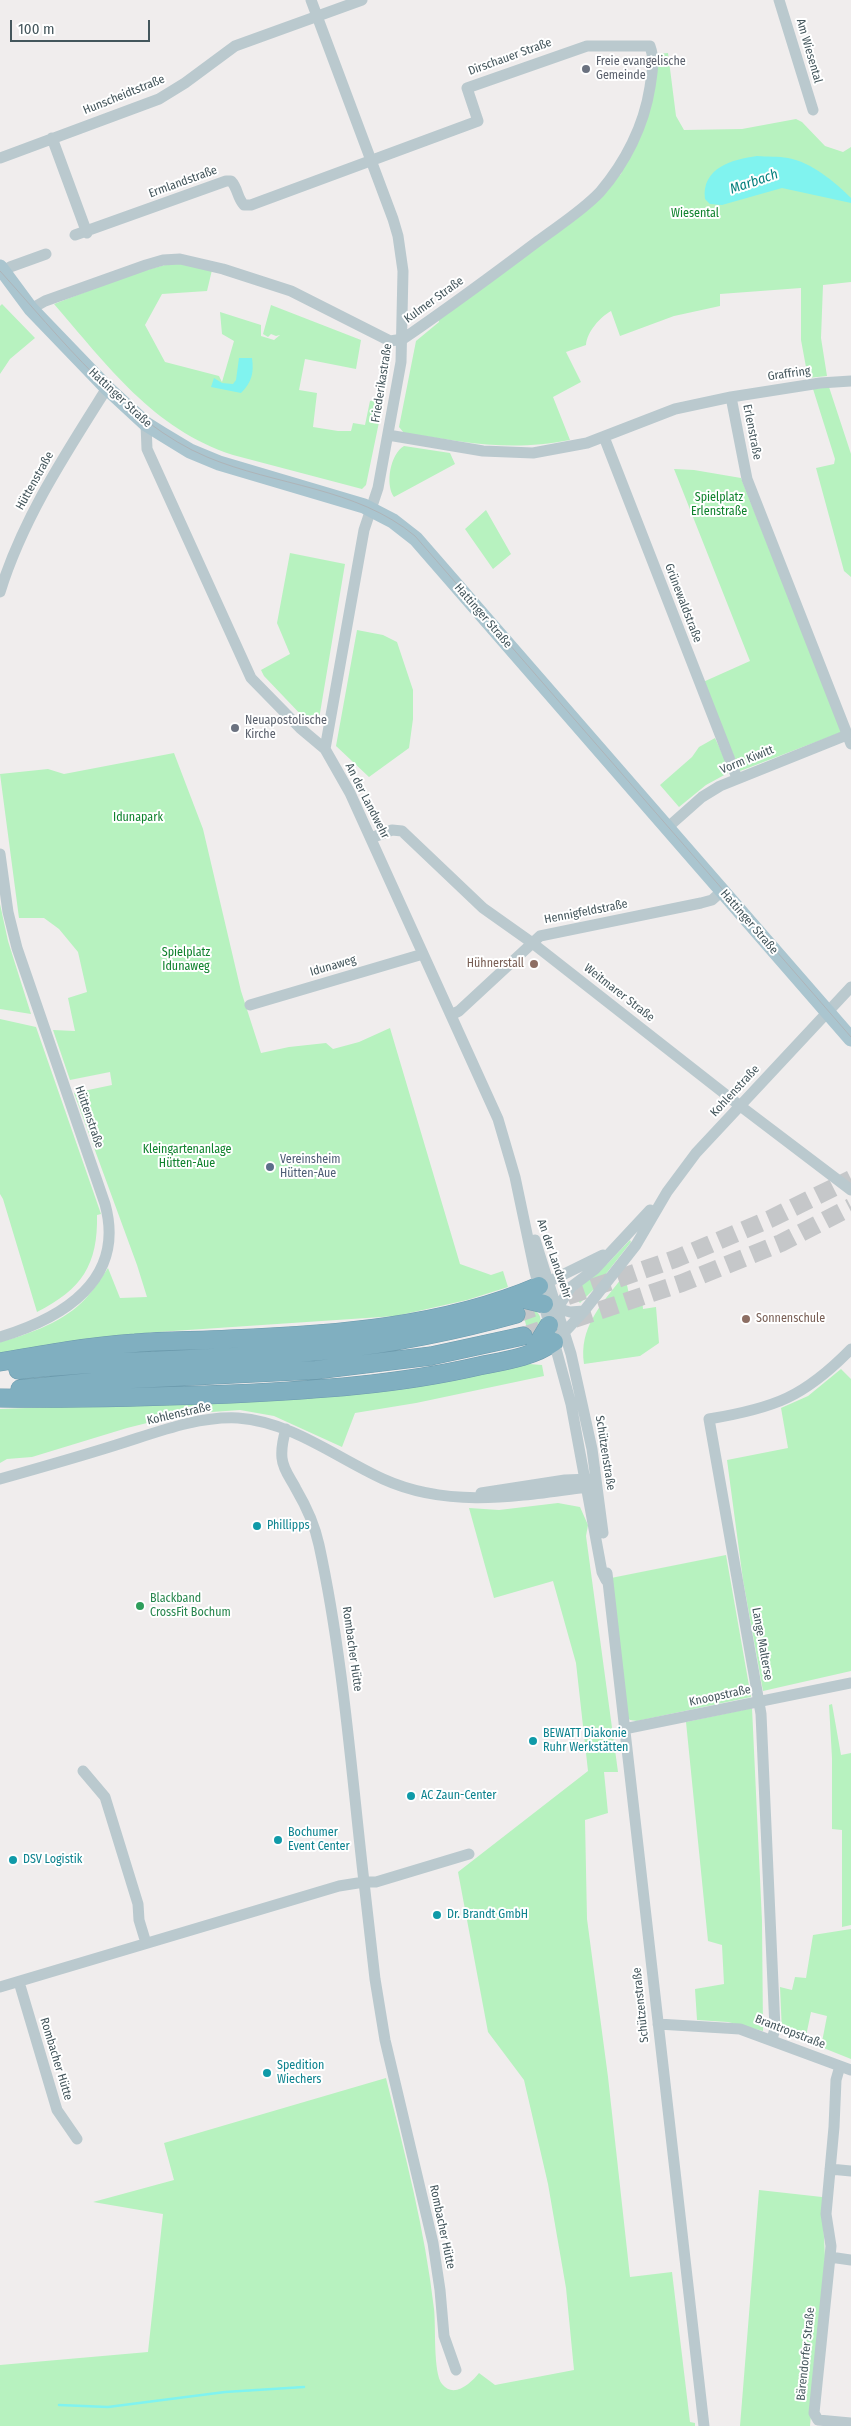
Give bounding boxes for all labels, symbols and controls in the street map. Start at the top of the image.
scale bar [12,10,152,42]
street label: Am Wiesental [793,17,825,85]
text: 100 m [18,20,55,38]
street label: Dirschauer Straße [466,35,554,79]
place label: Freie evangelische Gemeinde [596,55,686,83]
marker: Freie evangelische Gemeinde [580,63,592,75]
street label: Hunscheidtstraße [81,72,167,118]
street label: Ermlandstraße [147,163,219,201]
water label: Marbach [728,166,780,198]
park label: Wiesental [671,207,719,221]
street label: Kulmer Straße [402,274,466,326]
street label: Friederikastraße [369,342,395,424]
street label: Graffring [767,364,811,384]
street label: Hattinger Straße [86,365,154,431]
street label: Erlenstraße [740,403,764,461]
street label: Hüttenstraße [13,449,57,513]
park label: Spielplatz Erlenstraße [691,491,747,519]
street label: Grünewaldstraße [661,561,705,645]
street label: Hattinger Straße [451,581,515,651]
place label: Neuapostolische Kirche [245,714,327,742]
marker: Neuapostolische Kirche [229,722,241,734]
street label: Vorm Kiwitt [718,743,776,777]
street label: An der Landwehr [342,761,392,841]
park label: Idunapark [113,811,163,825]
street label: Hattinger Straße [717,887,781,957]
street label: Hennigfeldstraße [543,897,629,927]
park label: Spielplatz Idunaweg [162,946,210,974]
street label: Idunaweg [308,953,358,979]
place label: Hühnerstall [467,957,524,971]
marker: Hühnerstall [528,958,540,970]
street label: Weitmarer Straße [581,961,657,1025]
street label: Kohlenstraße [707,1062,763,1120]
street label: Hüttenstraße [72,1084,106,1150]
park label: Kleingartenanlage Hütten-Aue [143,1143,231,1171]
place label: Vereinsheim Hütten-Aue [280,1153,340,1181]
marker: Vereinsheim Hütten-Aue [264,1161,276,1173]
street label: An der Landwehr [534,1217,574,1301]
place label: Sonnenschule [756,1312,825,1326]
marker: Sonnenschule [740,1313,752,1325]
street label: Kohlenstraße [146,1400,212,1428]
street label: Schützenstraße [592,1415,618,1491]
place label: Phillipps [267,1519,310,1533]
marker: Phillipps [251,1520,263,1532]
place label: Blackband CrossFit Bochum [150,1592,231,1620]
marker: Blackband CrossFit Bochum [134,1600,146,1612]
street label: Rombacher Hütte [339,1606,365,1692]
street label: Lange Malterse [748,1606,776,1682]
street label: Knoopstraße [688,1682,752,1710]
place label: BEWATT Diakonie Ruhr Werkstätten [543,1727,628,1755]
marker: BEWATT Diakonie Ruhr Werkstätten [527,1735,539,1747]
place label: AC Zaun-Center [421,1789,496,1803]
marker: AC Zaun-Center [405,1790,417,1802]
place label: Bochumer Event Center [288,1826,350,1854]
marker: Bochumer Event Center [272,1834,284,1846]
place label: DSV Logistik [23,1853,82,1867]
marker: DSV Logistik [7,1854,19,1866]
place label: Dr. Brandt GmbH [447,1908,528,1922]
marker: Dr. Brandt GmbH [431,1909,443,1921]
street label: Schützenstraße [630,1967,652,2043]
street label: Brantropstraße [753,2012,827,2052]
street label: Rombacher Hütte [37,2016,75,2102]
place label: Spedition Wiechers [277,2059,324,2087]
marker: Spedition Wiechers [261,2067,273,2079]
street label: Rombacher Hütte [426,2184,458,2270]
street label: Bärendorfer Straße [794,2307,818,2401]

